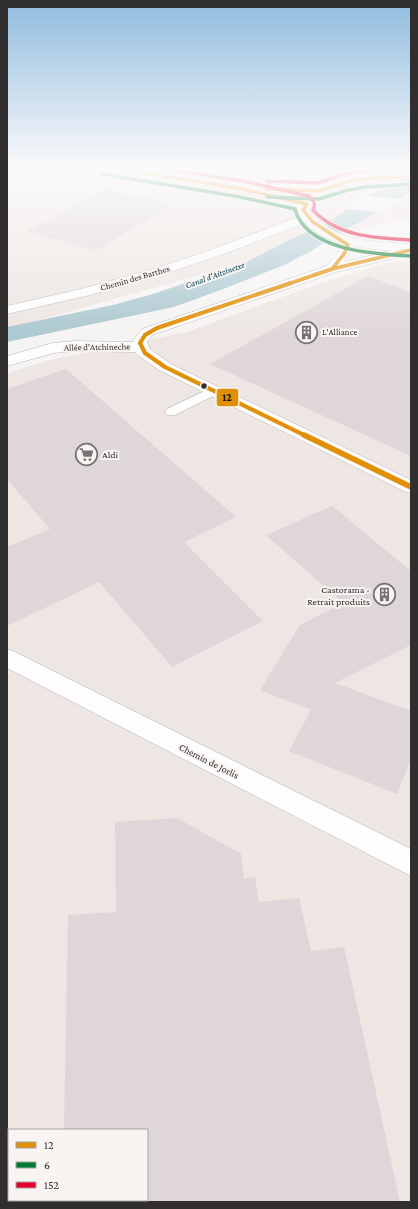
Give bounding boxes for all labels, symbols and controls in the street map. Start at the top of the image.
water label: Canal d'Aitzinetxe [184,259,246,290]
street label: Chemin des Barthes [99,263,171,293]
building icon: L'Alliance [294,319,320,345]
place label: L'Alliance [322,327,357,337]
street label: Allée d'Atchineche [64,341,130,353]
unlabelled marker [199,381,209,391]
line badge: 12 [216,388,239,407]
text: 12 [222,391,232,403]
supermarket icon: Aldi [73,441,99,467]
place label: Aldi [102,449,119,460]
building icon: Castorama - Retrait produits [372,582,398,608]
place label: Castorama - Retrait produits [307,584,370,607]
street label: Chemin de Jorlis [177,741,241,781]
legend [8,1129,148,1201]
text: 12 [44,1138,54,1152]
text: 6 [44,1158,50,1172]
text: 152 [44,1178,59,1192]

